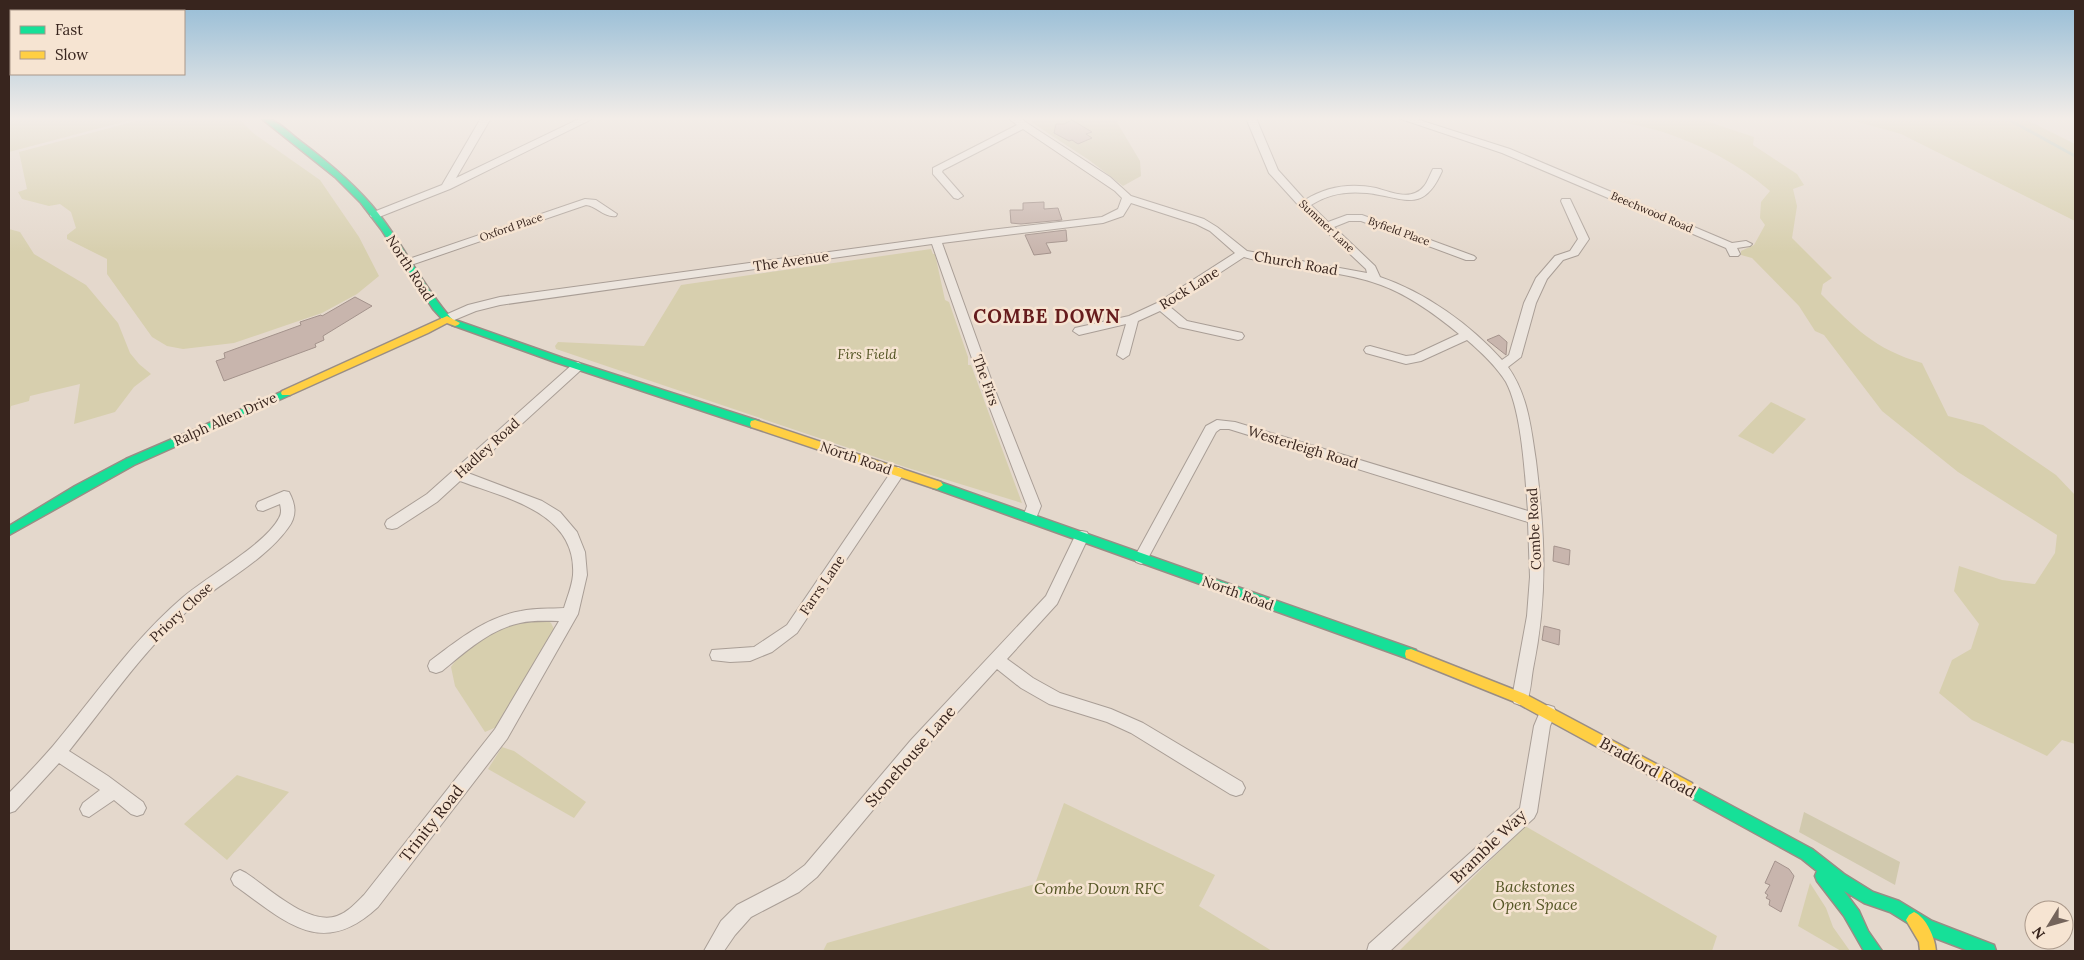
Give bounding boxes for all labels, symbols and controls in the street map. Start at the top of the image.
legend [10,10,185,75]
text: Fast [55,20,83,39]
text: Slow [55,45,88,64]
street label: Beechwood Road [1609,188,1695,236]
street label: Summer Lane [1296,197,1358,255]
street label: Oxford Place [478,210,544,244]
street label: Byfield Place [1366,213,1432,249]
street label: North Road [382,232,438,304]
street label: The Avenue [752,247,830,275]
street label: Church Road [1253,247,1339,279]
street label: Rock Lane [1156,262,1223,313]
district label: COMBE DOWN [973,304,1121,328]
park label: Firs Field [837,345,897,363]
street label: The Firs [969,352,1003,408]
street label: Ralph Allen Drive [170,388,280,450]
street label: Hadley Road [451,414,523,482]
street label: Westerleigh Road [1246,422,1360,472]
street label: North Road [818,437,894,479]
street label: Combe Road [1523,487,1545,571]
street label: Farrs Lane [795,551,849,618]
street label: North Road [1200,572,1276,614]
street label: Priory Close [146,578,217,646]
street label: Stonehouse Lane [860,701,960,811]
street label: Bradford Road [1596,732,1700,802]
street label: Trinity Road [395,780,467,865]
street label: Bramble Way [1446,805,1530,887]
park label: Backstones Open Space [1492,876,1578,914]
park label: Combe Down RFC [1034,878,1164,898]
north arrow [2024,900,2074,950]
text: N [2028,923,2049,943]

